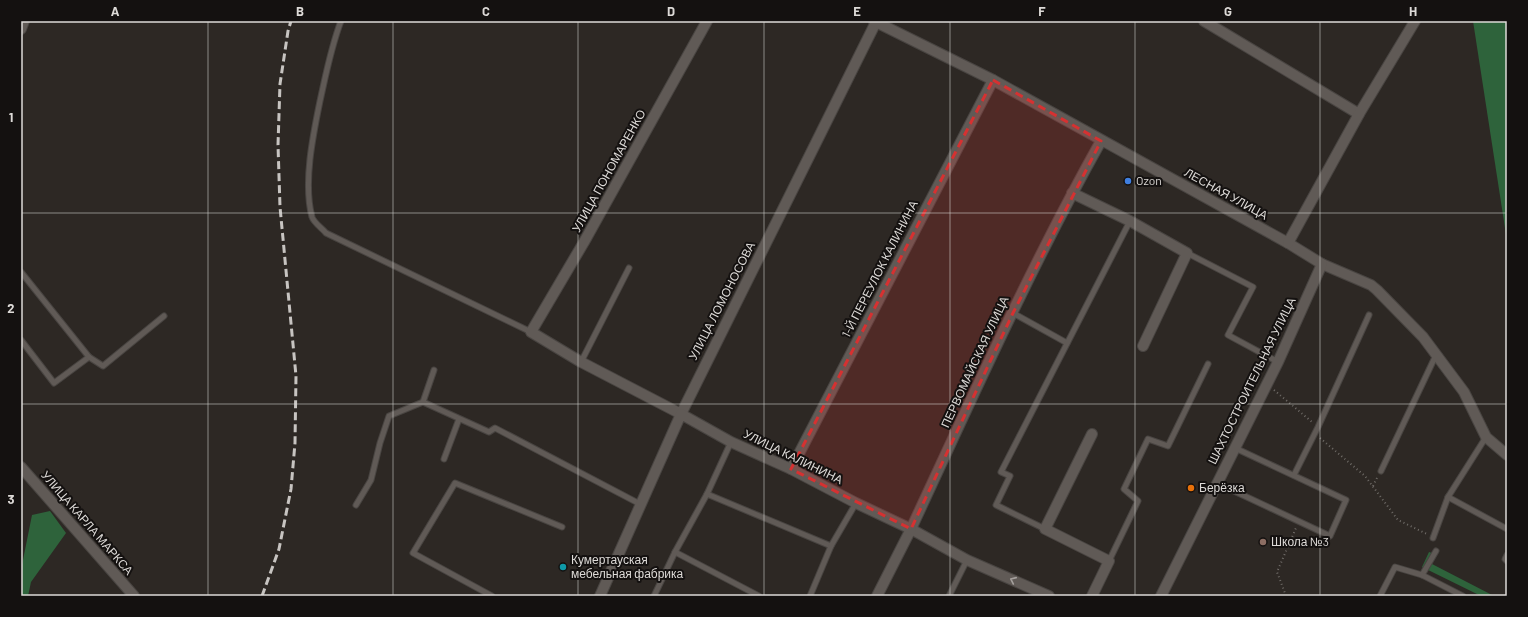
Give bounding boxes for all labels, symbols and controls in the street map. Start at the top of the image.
text: A [111,3,120,19]
text: B [296,3,304,19]
text: C [482,3,490,19]
text: D [667,3,675,19]
text: E [853,3,861,19]
text: F [1038,3,1046,19]
text: G [1224,3,1232,19]
text: H [1409,3,1417,19]
street label: УЛИЦА ПОНОМАРЕНКО [569,107,649,235]
text: 1 [9,109,13,125]
street label: ЛЕСНАЯ УЛИЦА [1182,164,1271,223]
place label: Ozon [1136,173,1162,187]
marker: Ozon [1123,176,1133,186]
street label: 1-Й ПЕРЕУЛОК КАЛИНИНА [838,198,920,340]
street label: УЛИЦА ЛОМОНОСОВА [685,239,758,362]
street label: ПЕРВОМАЙСКАЯ УЛИЦА [937,294,1012,430]
street label: ШАХТОСТРОИТЕЛЬНАЯ УЛИЦА [1205,295,1299,467]
text: 2 [7,300,15,316]
street label: УЛИЦА КАЛИНИНА [741,426,845,487]
street label: УЛИЦА КАРЛА МАРКСА [38,468,137,578]
place label: Берёзка [1199,480,1245,495]
marker: Берёзка [1186,483,1196,493]
text: 3 [7,491,15,507]
place label: Школа №3 [1271,534,1329,548]
marker: Школа №3 [1258,537,1268,547]
place label: Кумертауская мебельная фабрика [571,552,684,581]
marker: Кумертауская мебельная фабрика [558,562,568,572]
one-way arrow [1010,577,1018,585]

